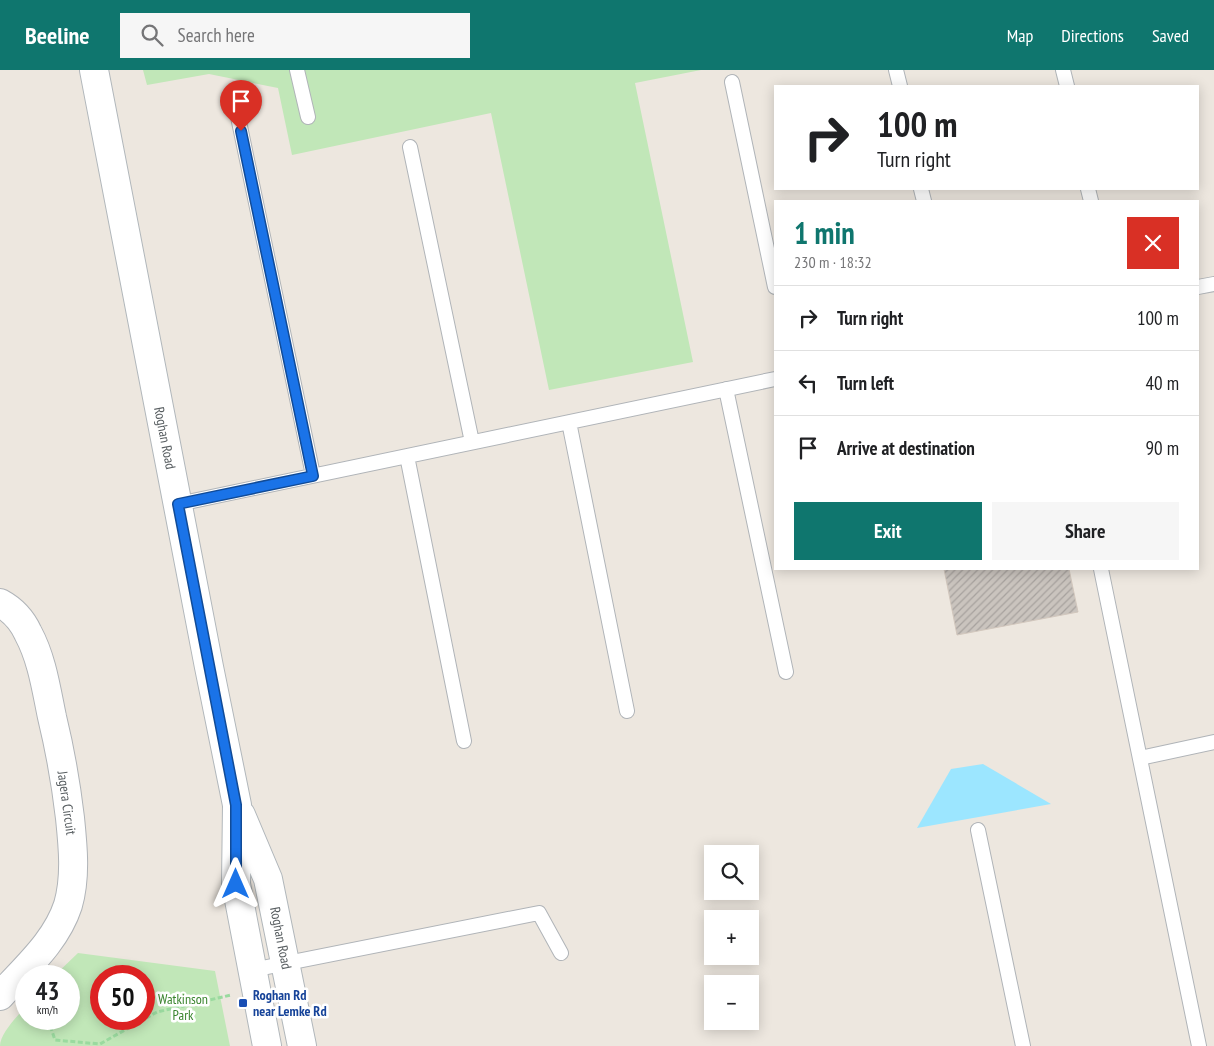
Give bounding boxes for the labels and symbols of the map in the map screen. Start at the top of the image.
pin [220,80,262,131]
street label: Roghan Road [150,405,180,471]
street label: Jagera Circuit [53,769,80,836]
position arrow [209,857,261,909]
street label: Roghan Road [266,905,296,971]
speed limit sign: 50 [90,965,155,1030]
place label: Roghan Rd near Lemke Rd [253,986,327,1020]
park label: Watkinson Park [158,990,208,1024]
marker: Roghan Rd near Lemke Rd [237,997,249,1009]

